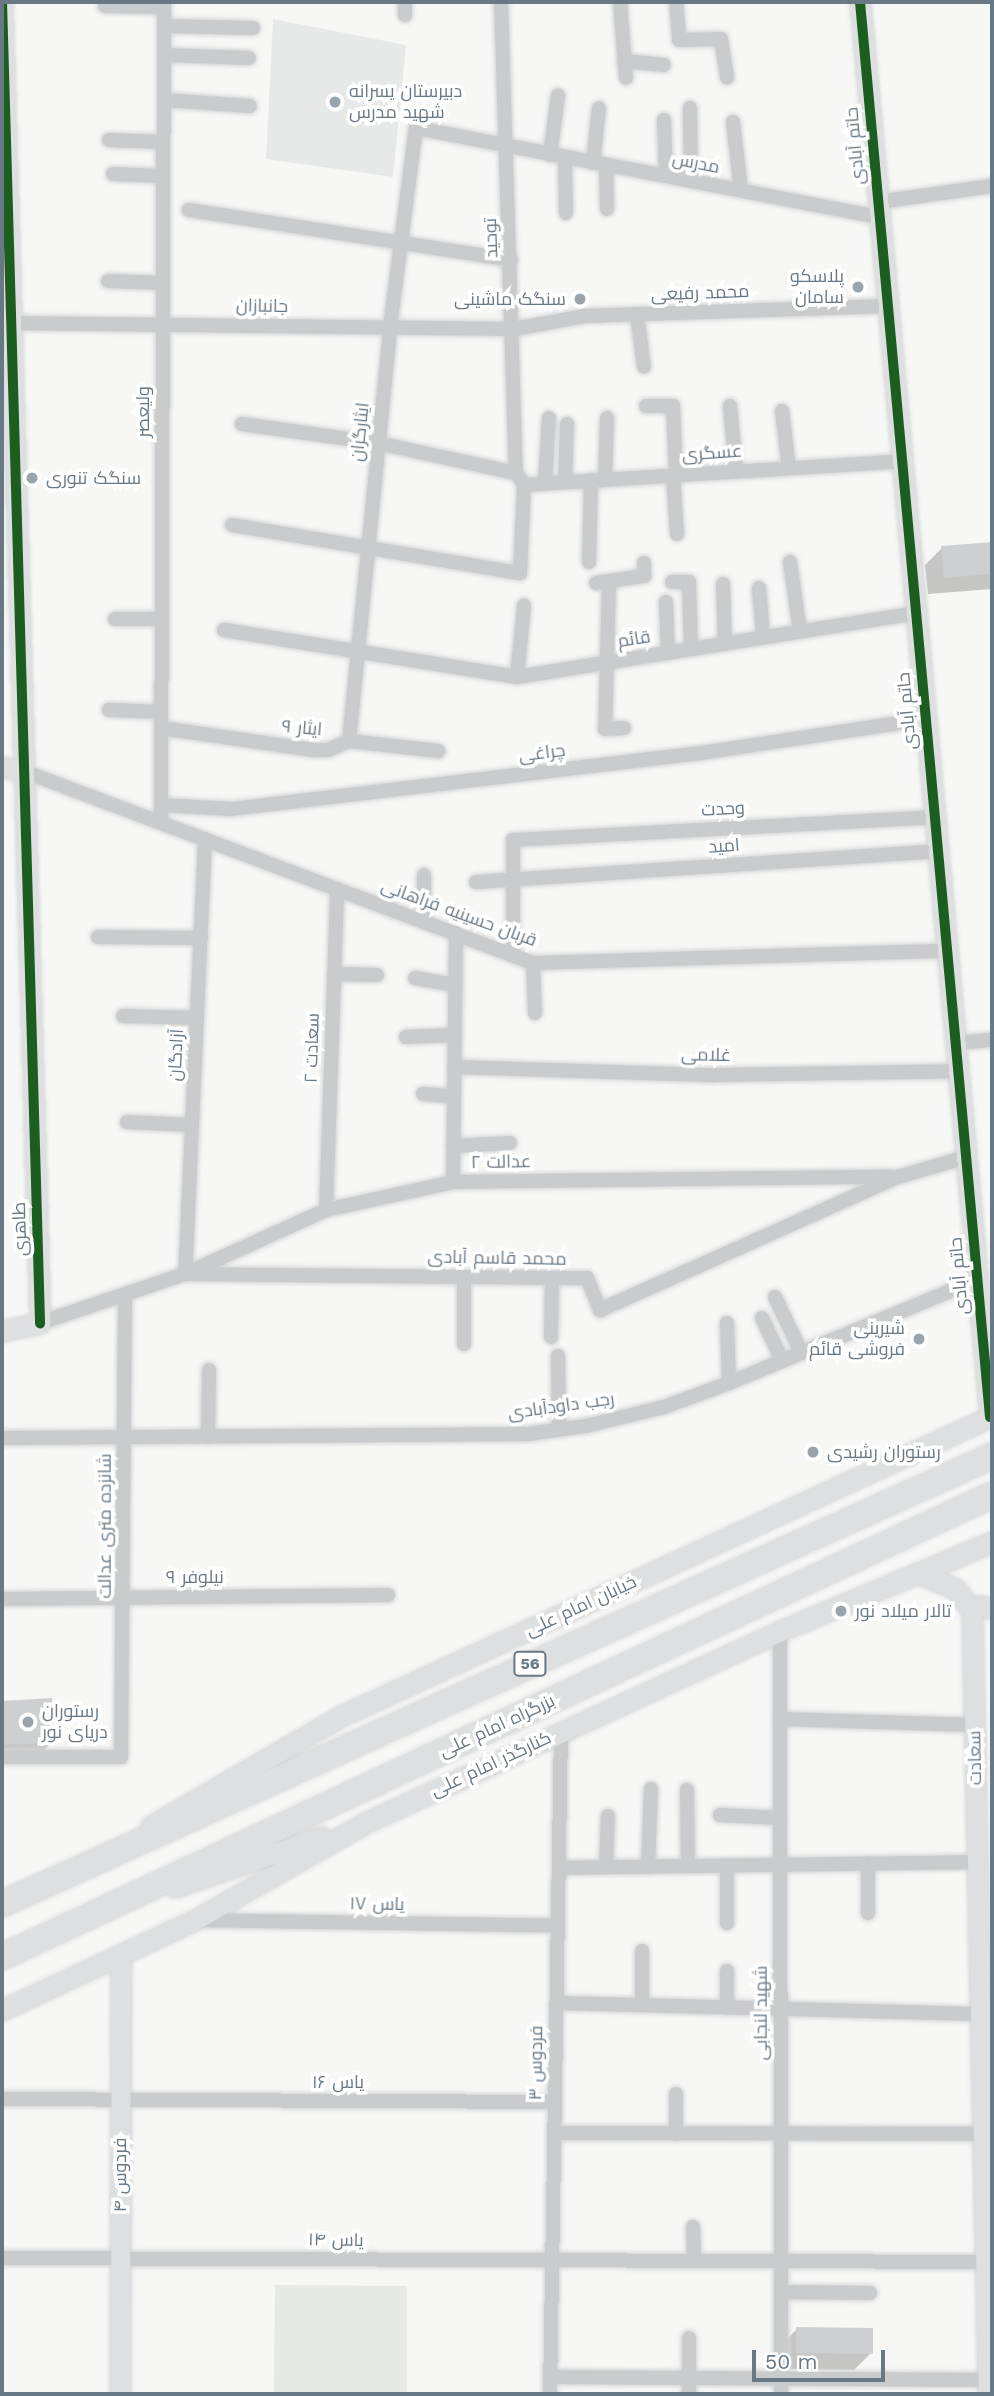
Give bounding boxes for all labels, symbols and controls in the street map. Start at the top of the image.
place label: دبیرستان پسرانه شهید مدرس [349,81,462,124]
marker: دبیرستان پسرانه شهید مدرس [327,94,343,110]
street label: حاتم آبادی [841,106,869,186]
street label: مدرس [671,148,721,178]
street label: توحید [480,218,502,258]
place label: پلاسکو سامان [790,266,844,308]
marker: پلاسکو سامان [850,279,866,295]
street label: محمد رفیعی [650,280,750,306]
place label: سنگک ماشینی [454,288,566,310]
marker: سنگک ماشینی [572,291,588,307]
street label: جانبازان [236,295,288,317]
street label: ولیعصر [132,386,154,438]
street label: ایثارگران [346,401,374,463]
street label: عسگری [681,440,743,466]
place label: سنگک تنوری [46,467,141,489]
marker: سنگک تنوری [24,470,40,486]
street label: قائم [616,626,652,652]
street label: حاتم آبادی [893,671,921,751]
street label: ایثار ۹ [281,715,323,741]
street label: چراغی [517,739,567,767]
street label: وحدت [701,797,745,821]
street label: امید [708,834,740,858]
street label: قربان حسینیه فراهانی [378,875,540,951]
street label: سعادت ۲ [300,1013,324,1083]
street label: آزادگان [164,1028,188,1082]
street label: غلامی [681,1044,731,1066]
street label: عدالت ۲ [471,1151,531,1173]
street label: طاهری [8,1201,32,1257]
street label: حاتم آبادی [945,1236,973,1316]
street label: محمد قاسم آبادی [427,1246,567,1270]
place label: شیرینی فروشی قائم [809,1318,905,1360]
marker: شیرینی فروشی قائم [911,1331,927,1347]
street label: رجب داودآبادی [506,1388,616,1424]
place label: رستوران رشیدی [827,1441,941,1463]
marker: رستوران رشیدی [805,1444,821,1460]
street label: شانزده متری عدالت [94,1453,116,1599]
street label: نیلوفر ۹ [166,1566,224,1588]
street label: خیابان امام علی [522,1571,640,1641]
place label: تالار میلاد نور [855,1600,951,1622]
marker: تالار میلاد نور [833,1603,849,1619]
road number: 56 [512,1652,548,1676]
street label: بزرگراه امام علی [436,1690,558,1762]
place label: رستوران دریای نور [42,1701,108,1744]
marker: رستوران دریای نور [20,1714,36,1730]
street label: کنارگذر امام علی [427,1727,555,1801]
street label: سعادت [964,1731,986,1785]
street label: یاس ۱۷ [349,1893,405,1915]
street label: شهید لنجابی [750,1966,772,2060]
street label: فردوس ۳ [525,2025,547,2101]
street label: یاس ۱۶ [312,2071,364,2093]
street label: فردوس ۴ [109,2138,131,2212]
street label: یاس ۱۴ [308,2229,364,2251]
scale bar [756,2336,889,2380]
text: 50 m [765,2349,817,2374]

